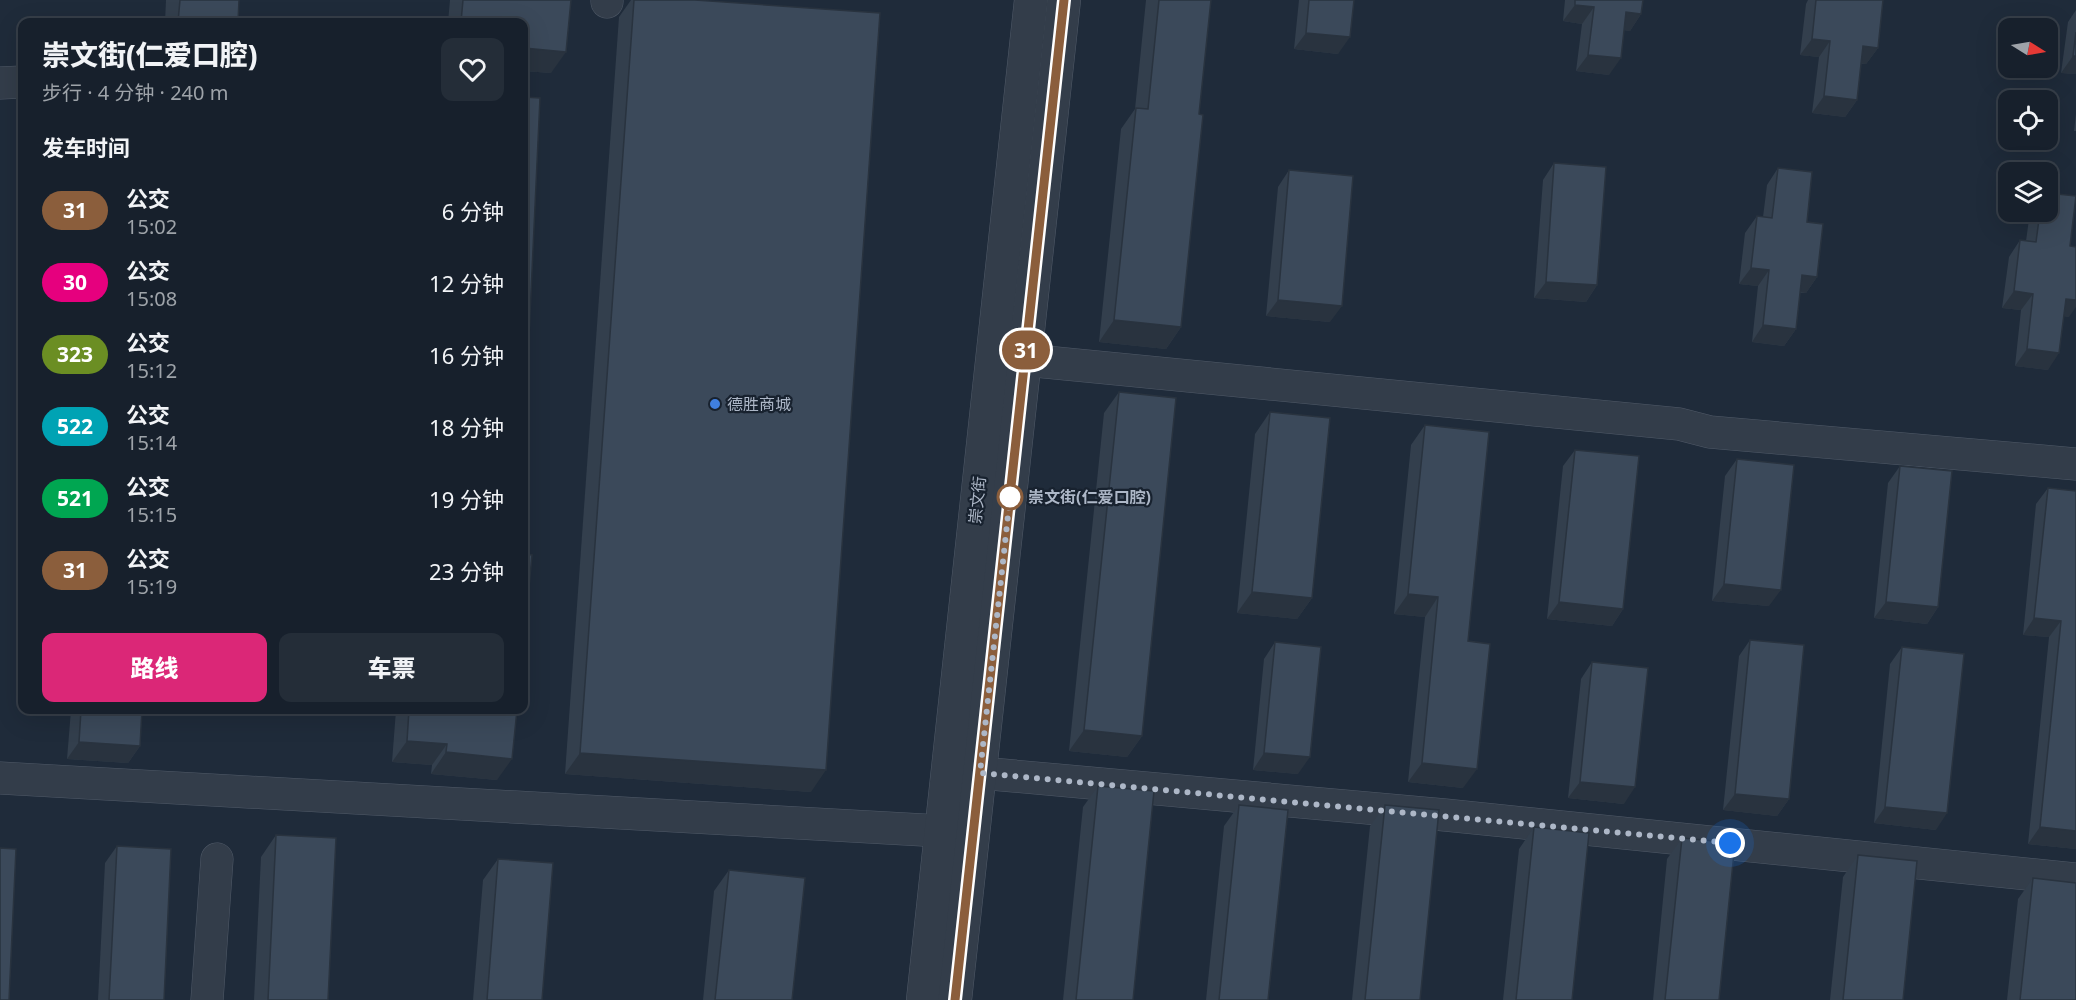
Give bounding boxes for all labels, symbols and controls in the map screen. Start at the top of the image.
north arrow [1998,18,2058,78]
map controls [1998,18,2058,222]
text: 崇文街(仁爱口腔) [42,35,258,73]
button: heart [441,38,504,101]
text: 步行 · 4 分钟 · 240 m [42,79,228,106]
button: locate [1998,90,2058,150]
text: 发车时间 [42,132,130,162]
button: layers [1998,162,2058,222]
text: 公交 [126,183,170,213]
text: 31 [63,196,87,224]
text: 6 分钟 [442,196,504,226]
text: 15:02 [126,213,177,240]
text: 公交 [126,255,170,285]
text: 30 [63,268,87,296]
text: 12 分钟 [429,268,504,298]
text: 15:08 [126,285,177,312]
text: 公交 [126,327,170,357]
line badge: 31 [999,330,1053,370]
text: 31 [1014,336,1038,364]
text: 323 [57,340,93,368]
text: 16 分钟 [429,340,504,370]
text: 15:12 [126,357,177,384]
place label: 德胜商城 [727,393,791,415]
marker: 德胜商城 [708,397,722,411]
text: 公交 [126,399,170,429]
text: 522 [57,412,93,440]
text: 18 分钟 [429,412,504,442]
text: 15:14 [126,429,177,456]
text: 公交 [126,471,170,501]
street label: 崇文街 [964,475,990,525]
text: 521 [57,484,93,512]
text: 19 分钟 [429,484,504,514]
marker: 崇文街(仁爱口腔) [997,484,1023,510]
place label: 崇文街(仁爱口腔) [1028,486,1151,508]
text: 15:15 [126,501,177,528]
text: 公交 [126,543,170,573]
text: 31 [63,556,87,584]
text: 23 分钟 [429,556,504,586]
text: 15:19 [126,573,177,600]
button: 路线 [42,633,267,702]
button: 车票 [279,633,504,702]
your location [1715,828,1745,858]

